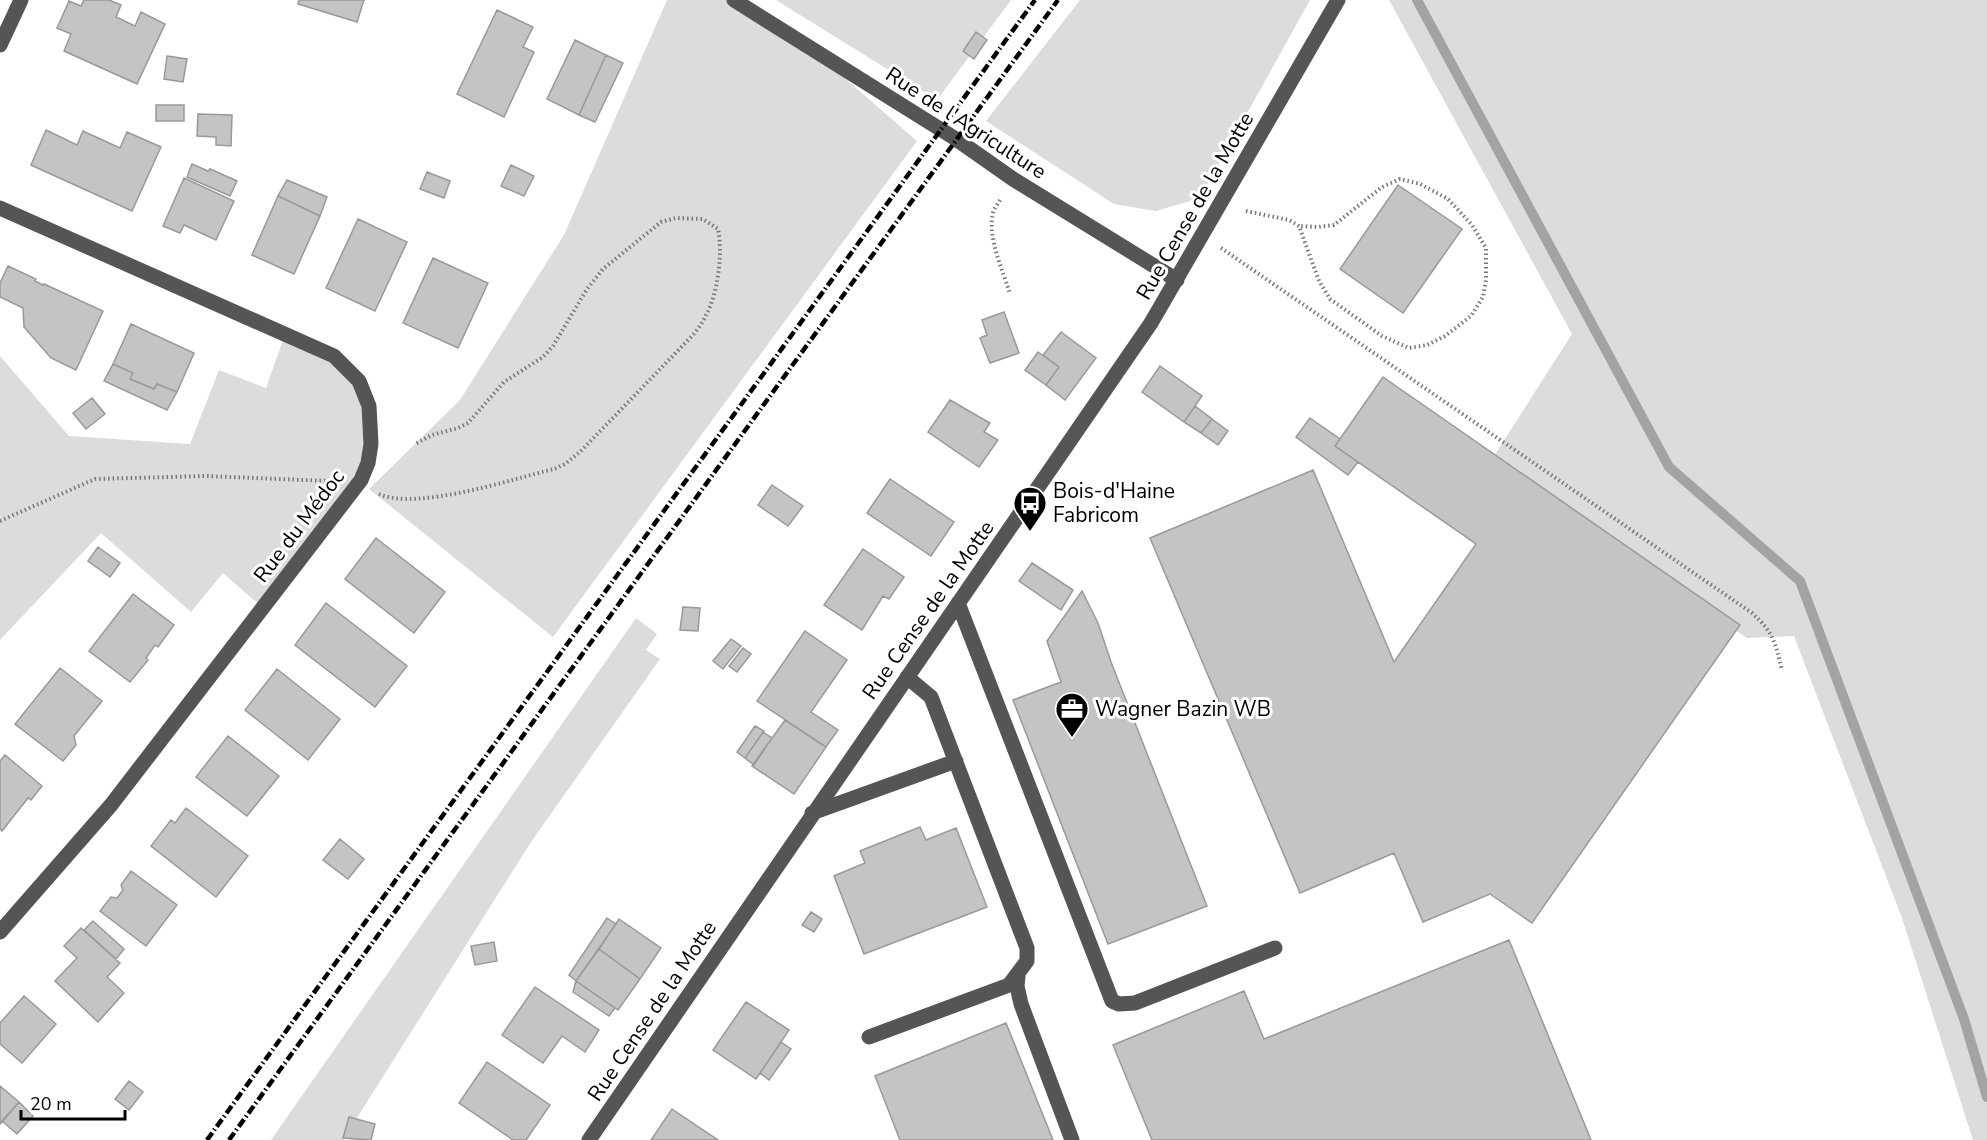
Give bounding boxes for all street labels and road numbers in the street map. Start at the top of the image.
street label: Rue de l'Agriculture [880,60,1052,186]
street label: Rue Cense de la Motte [1130,107,1260,305]
street label: Rue du Médoc [247,464,351,588]
street label: Rue Cense de la Motte [856,515,1000,705]
street label: Rue Cense de la Motte [581,915,723,1107]

